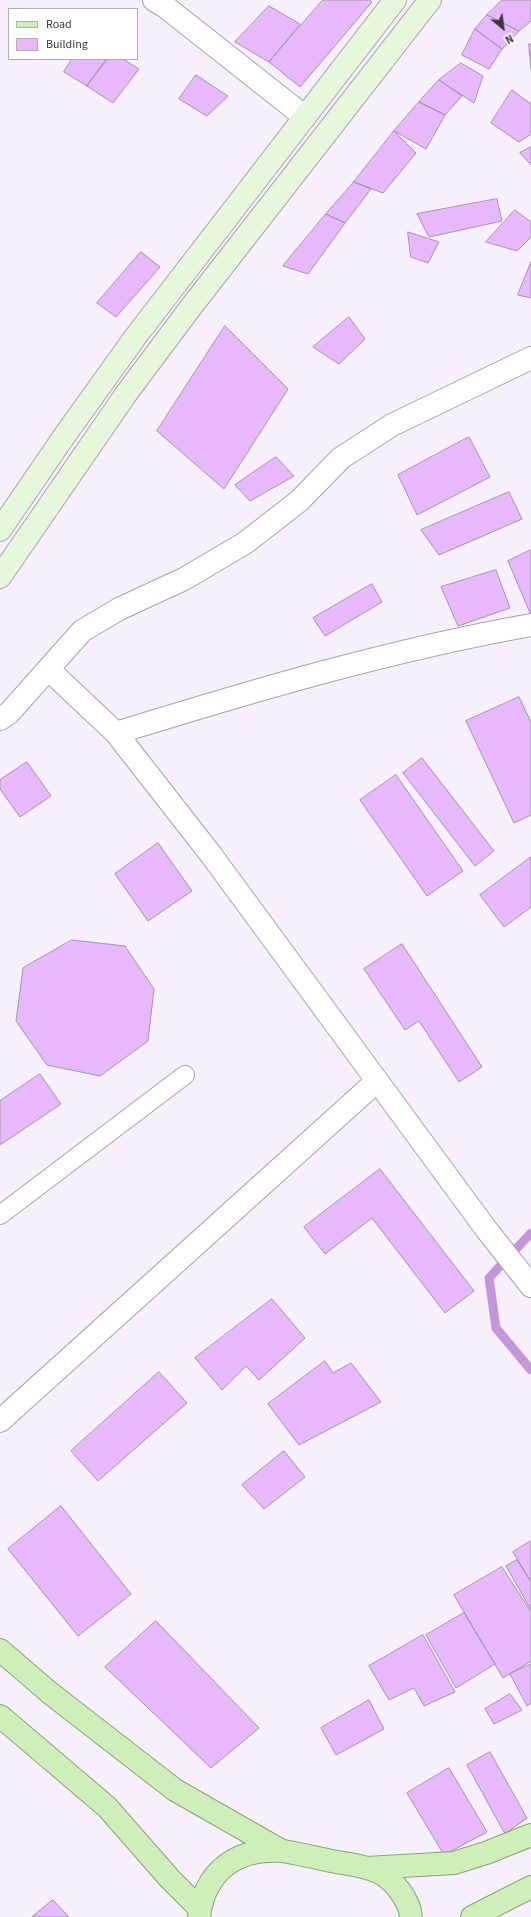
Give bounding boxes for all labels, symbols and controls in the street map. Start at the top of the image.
legend [8,8,138,60]
north arrow [483,8,523,48]
text: Road [46,16,72,33]
text: N [502,31,516,47]
text: Building [46,36,88,53]

